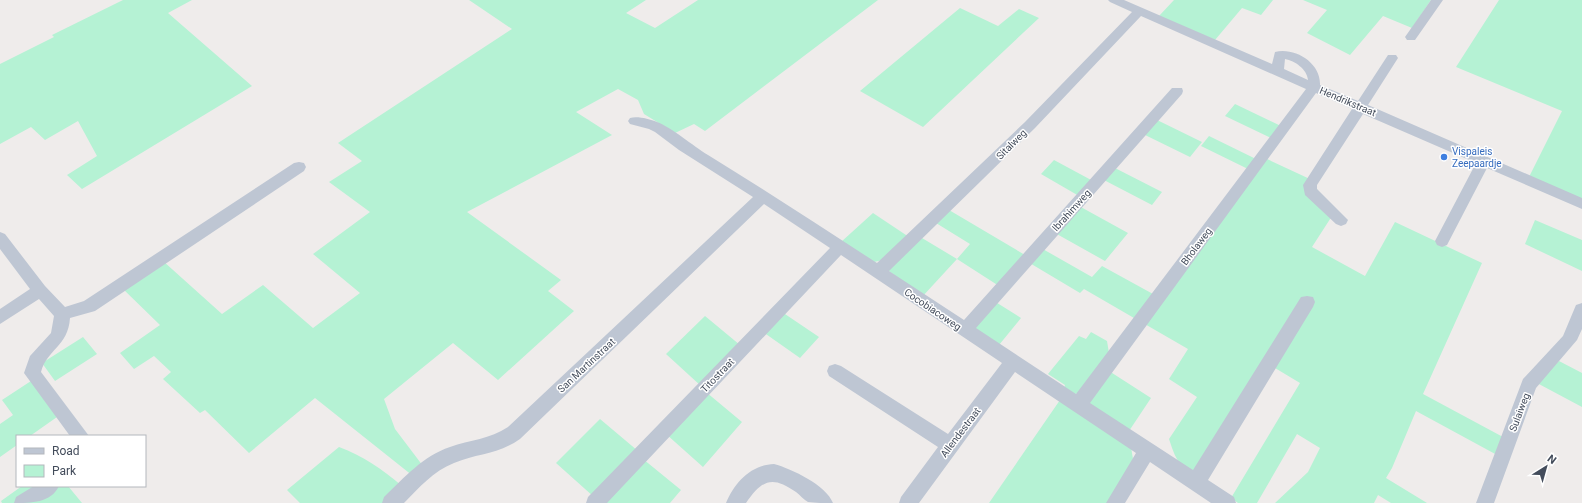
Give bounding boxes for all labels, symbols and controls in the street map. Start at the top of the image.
street label: Hendrikstraat [1318,85,1378,118]
street label: Sitalweg [994,127,1029,162]
place label: Vispaleis Zeepaardje [1452,146,1502,169]
marker: Vispaleis Zeepaardje [1439,152,1449,162]
street label: Ibrahimweg [1050,187,1093,233]
street label: Bholaweg [1179,226,1214,267]
street label: Cocobiacoweg [902,286,963,332]
street label: San Martinstraat [555,336,617,395]
street label: Titostraat [698,356,736,395]
street label: Sulaiweg [1507,391,1532,433]
street label: Allendestraat [938,405,983,459]
legend [16,435,146,487]
text: Road [52,444,80,458]
north arrow [1526,447,1566,487]
text: N [1545,452,1559,467]
text: Park [52,464,77,478]

